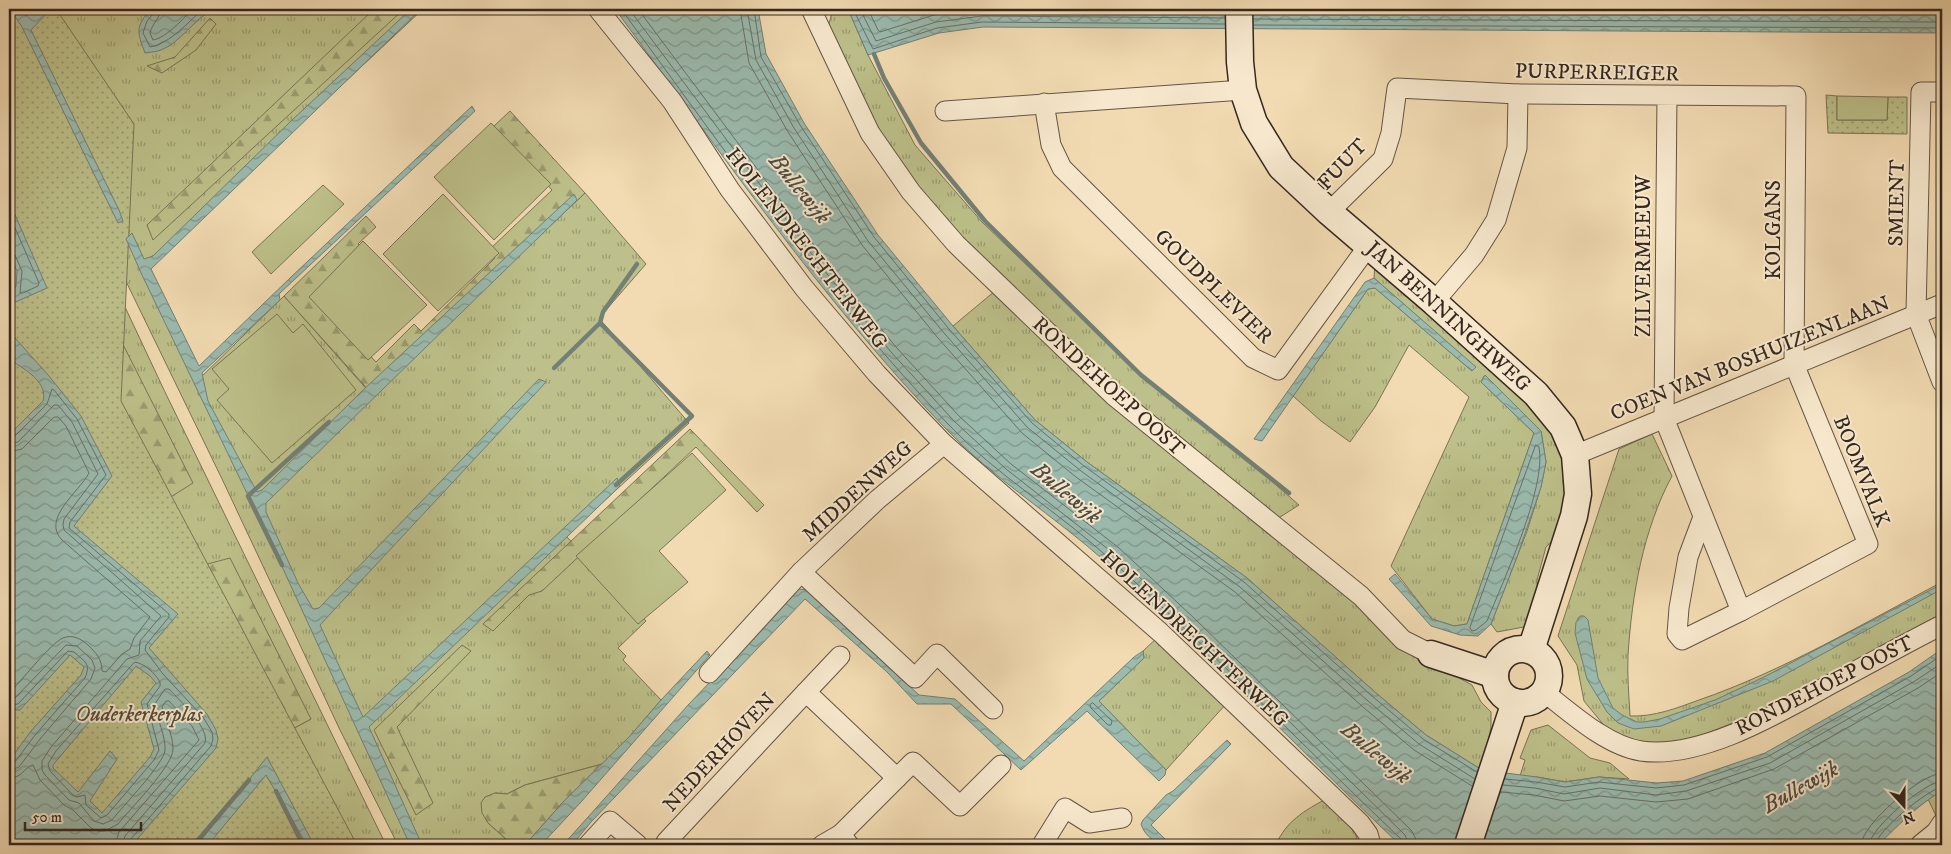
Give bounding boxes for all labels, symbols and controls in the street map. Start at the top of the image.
street label: PURPERREIGER [1515,59,1679,87]
street label: FUUT [1312,133,1373,196]
street label: HOLENDRECHTERWEG [720,143,893,355]
water label: Bullewijk [763,148,837,230]
street label: SMIENT [1883,159,1911,247]
street label: ZILVERMEEUW [1631,174,1657,337]
street label: KOLGANS [1761,180,1787,280]
street label: GOUDPLEVIER [1149,224,1278,350]
street label: JAN BENNINGHWEG [1359,235,1536,398]
street label: COEN VAN BOSHUIZENLAAN [1607,291,1894,427]
street label: RONDEHOEP OOST [1027,311,1190,462]
street label: BOOMVALK [1827,412,1895,531]
street label: MIDDENWEG [797,435,918,548]
water label: Bullewijk [1025,456,1107,531]
street label: HOLENDRECHTERWEG [1095,545,1294,733]
street label: RONDEHOEP OOST [1731,630,1918,742]
street label: NEDERHOVEN [658,688,782,818]
park label: Ouderkerkerplas [76,702,203,728]
water label: Bullewijk [1335,716,1417,791]
water label: Bullewijk [1757,755,1844,820]
north arrow [1878,782,1928,832]
scale bar [25,799,141,831]
text: N [1899,807,1917,828]
text: 50 m [32,808,62,827]

